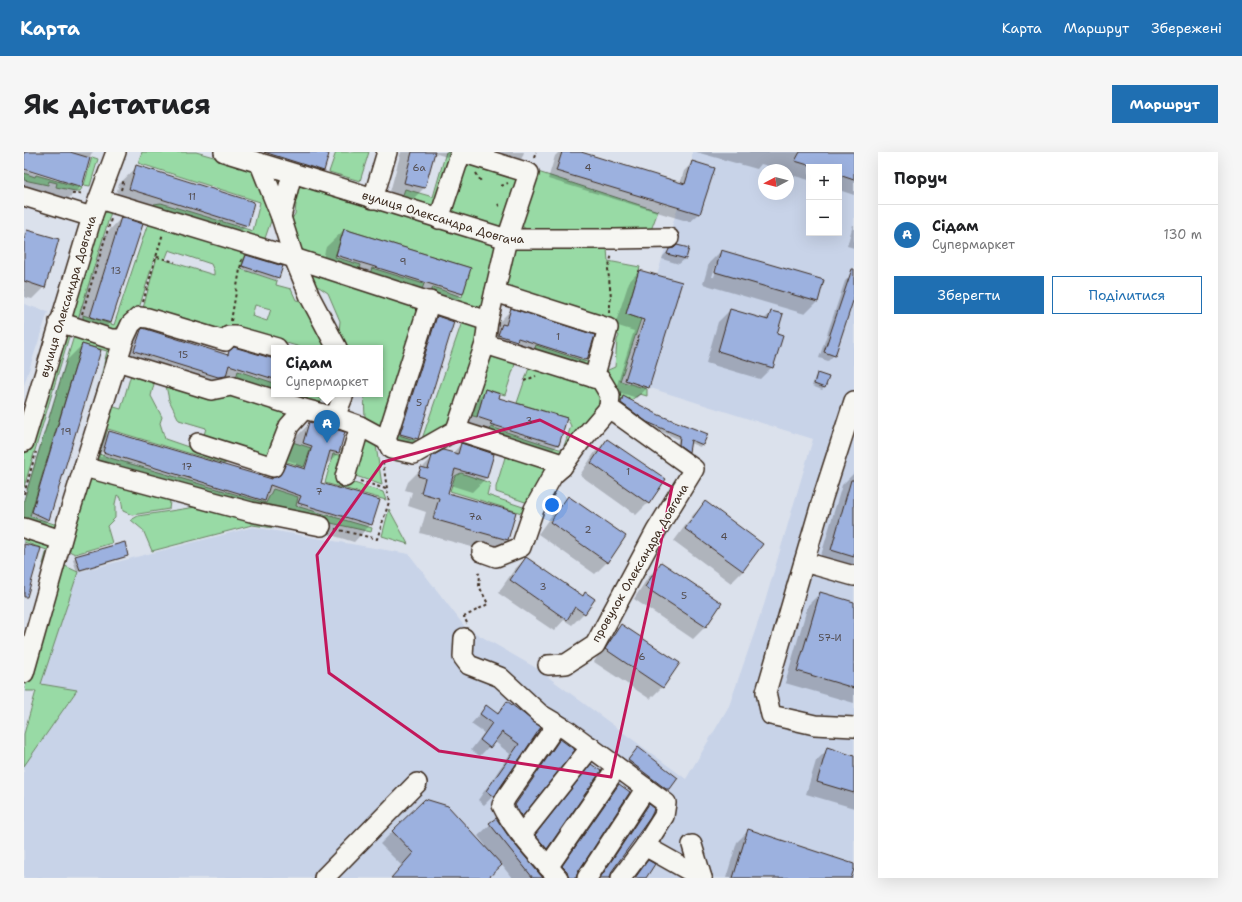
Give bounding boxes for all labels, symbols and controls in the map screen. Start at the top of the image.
text: Карта [20,16,80,41]
text: Карта [1002,19,1042,37]
text: Маршрут [1064,19,1129,37]
text: Збережені [1151,19,1222,37]
text: Як дістатися [24,85,211,123]
button: Маршрут [1112,85,1218,123]
house number: 6а [412,161,426,174]
house number: 4 [585,161,592,174]
north arrow [758,164,794,200]
map controls [806,164,842,236]
button: + [806,164,842,200]
text: Поруч [894,167,947,189]
street label: вулиця Олександра Довгача [360,187,525,248]
house number: 11 [188,190,196,203]
button: − [806,200,842,236]
street label: вулиця Олександра Довгача [36,213,100,379]
text: Сідам [932,216,979,236]
text: A [902,226,912,243]
text: 130 m [1164,226,1202,243]
text: Супермаркет [932,236,1015,253]
house number: 9 [400,255,407,268]
house number: 13 [111,264,121,277]
button: Зберегти [894,276,1044,314]
button: Поділитися [1052,276,1202,314]
house number: 1 [556,330,560,343]
popup [271,345,383,397]
house number: 15 [178,348,188,361]
text: Сідам [286,353,332,373]
text: Супермаркет [286,373,368,390]
house number: 5 [416,396,422,409]
pin: A [314,410,340,443]
house number: 3 [526,414,533,427]
house number: 19 [61,425,71,438]
house number: 17 [182,460,192,473]
house number: 1 [626,465,630,478]
street label: провулок Олександра Довгача [588,480,692,645]
house number: 7 [316,485,323,498]
your location [542,495,562,515]
house number: 7а [468,510,482,523]
house number: 2 [585,523,592,536]
house number: 4 [721,530,728,543]
house number: 3 [540,580,547,593]
house number: 5 [681,589,687,602]
house number: 57-И [818,631,842,644]
house number: 6 [639,650,646,663]

